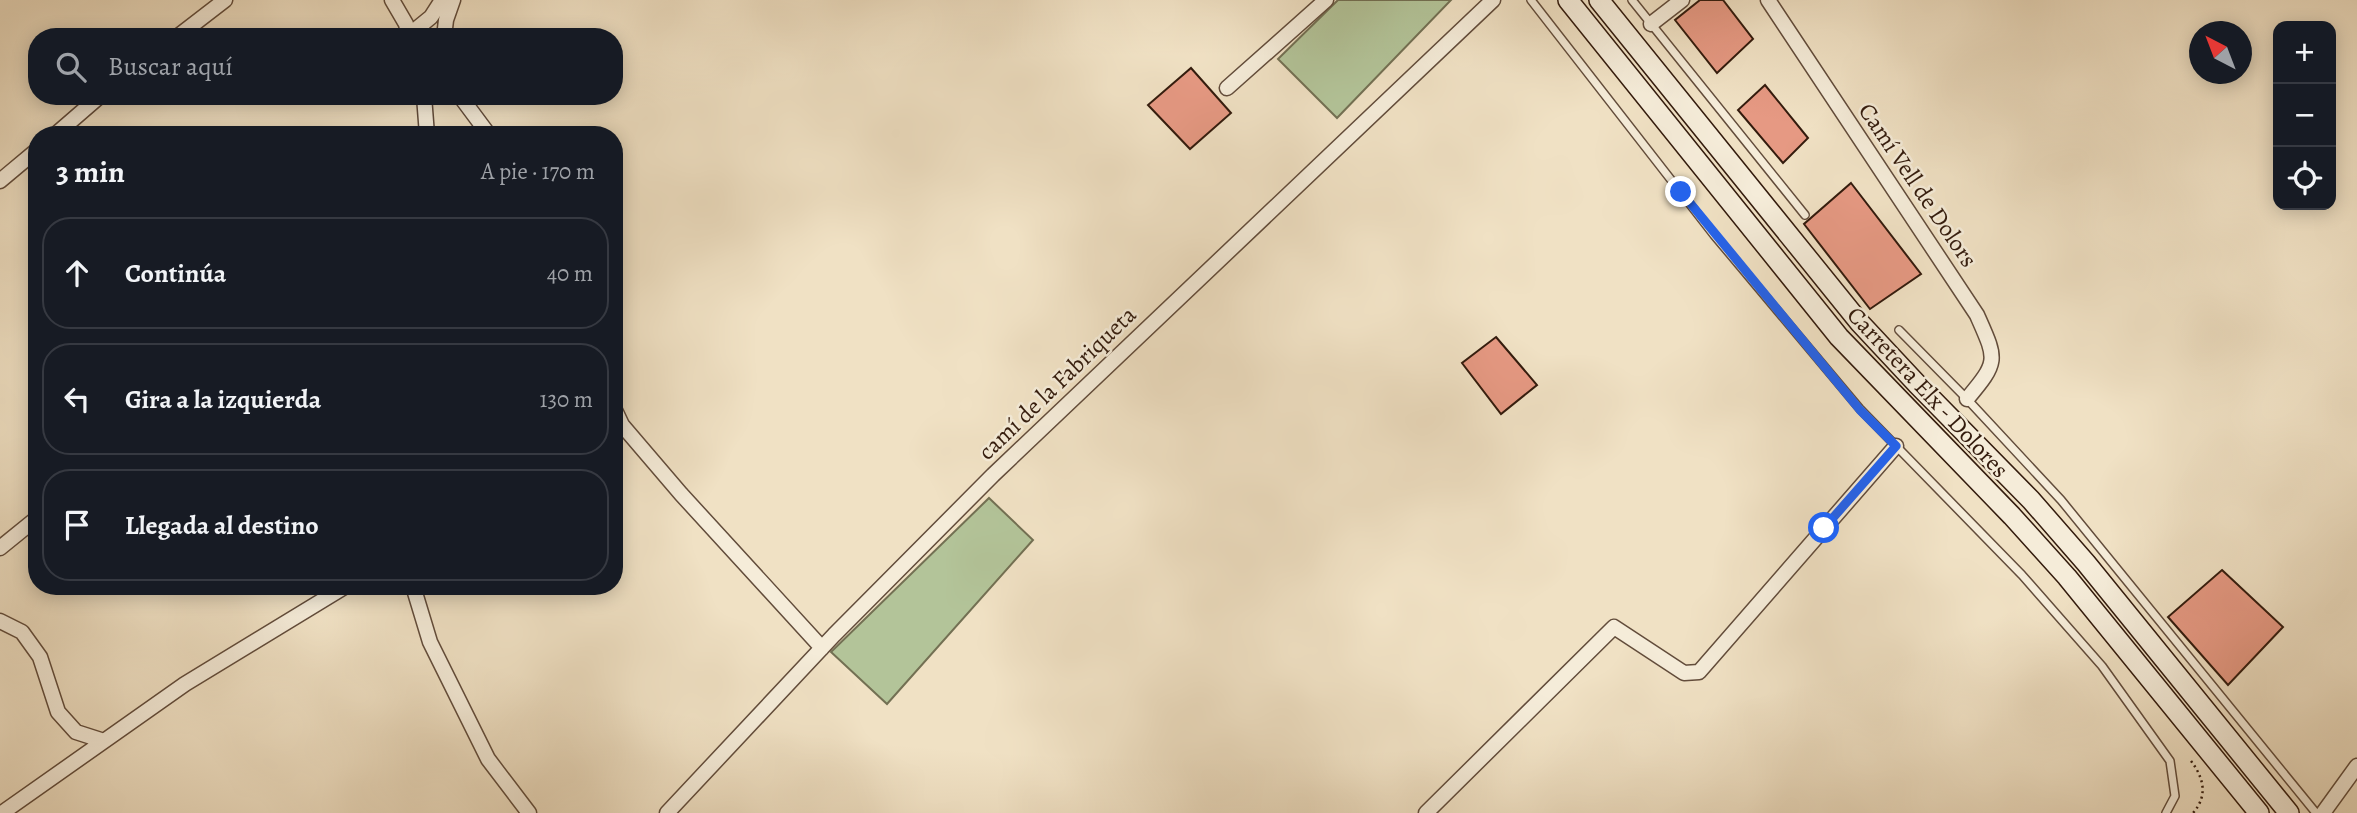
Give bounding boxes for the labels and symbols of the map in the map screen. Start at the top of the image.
north arrow [2189,21,2252,84]
street label: Camí Vell de Dolors [1851,97,1985,273]
route end [1665,176,1696,207]
street label: camí de la Fabriqueta [971,298,1144,467]
street label: Carretera Elx - Dolores [1840,299,2016,485]
route start [1808,512,1839,543]

